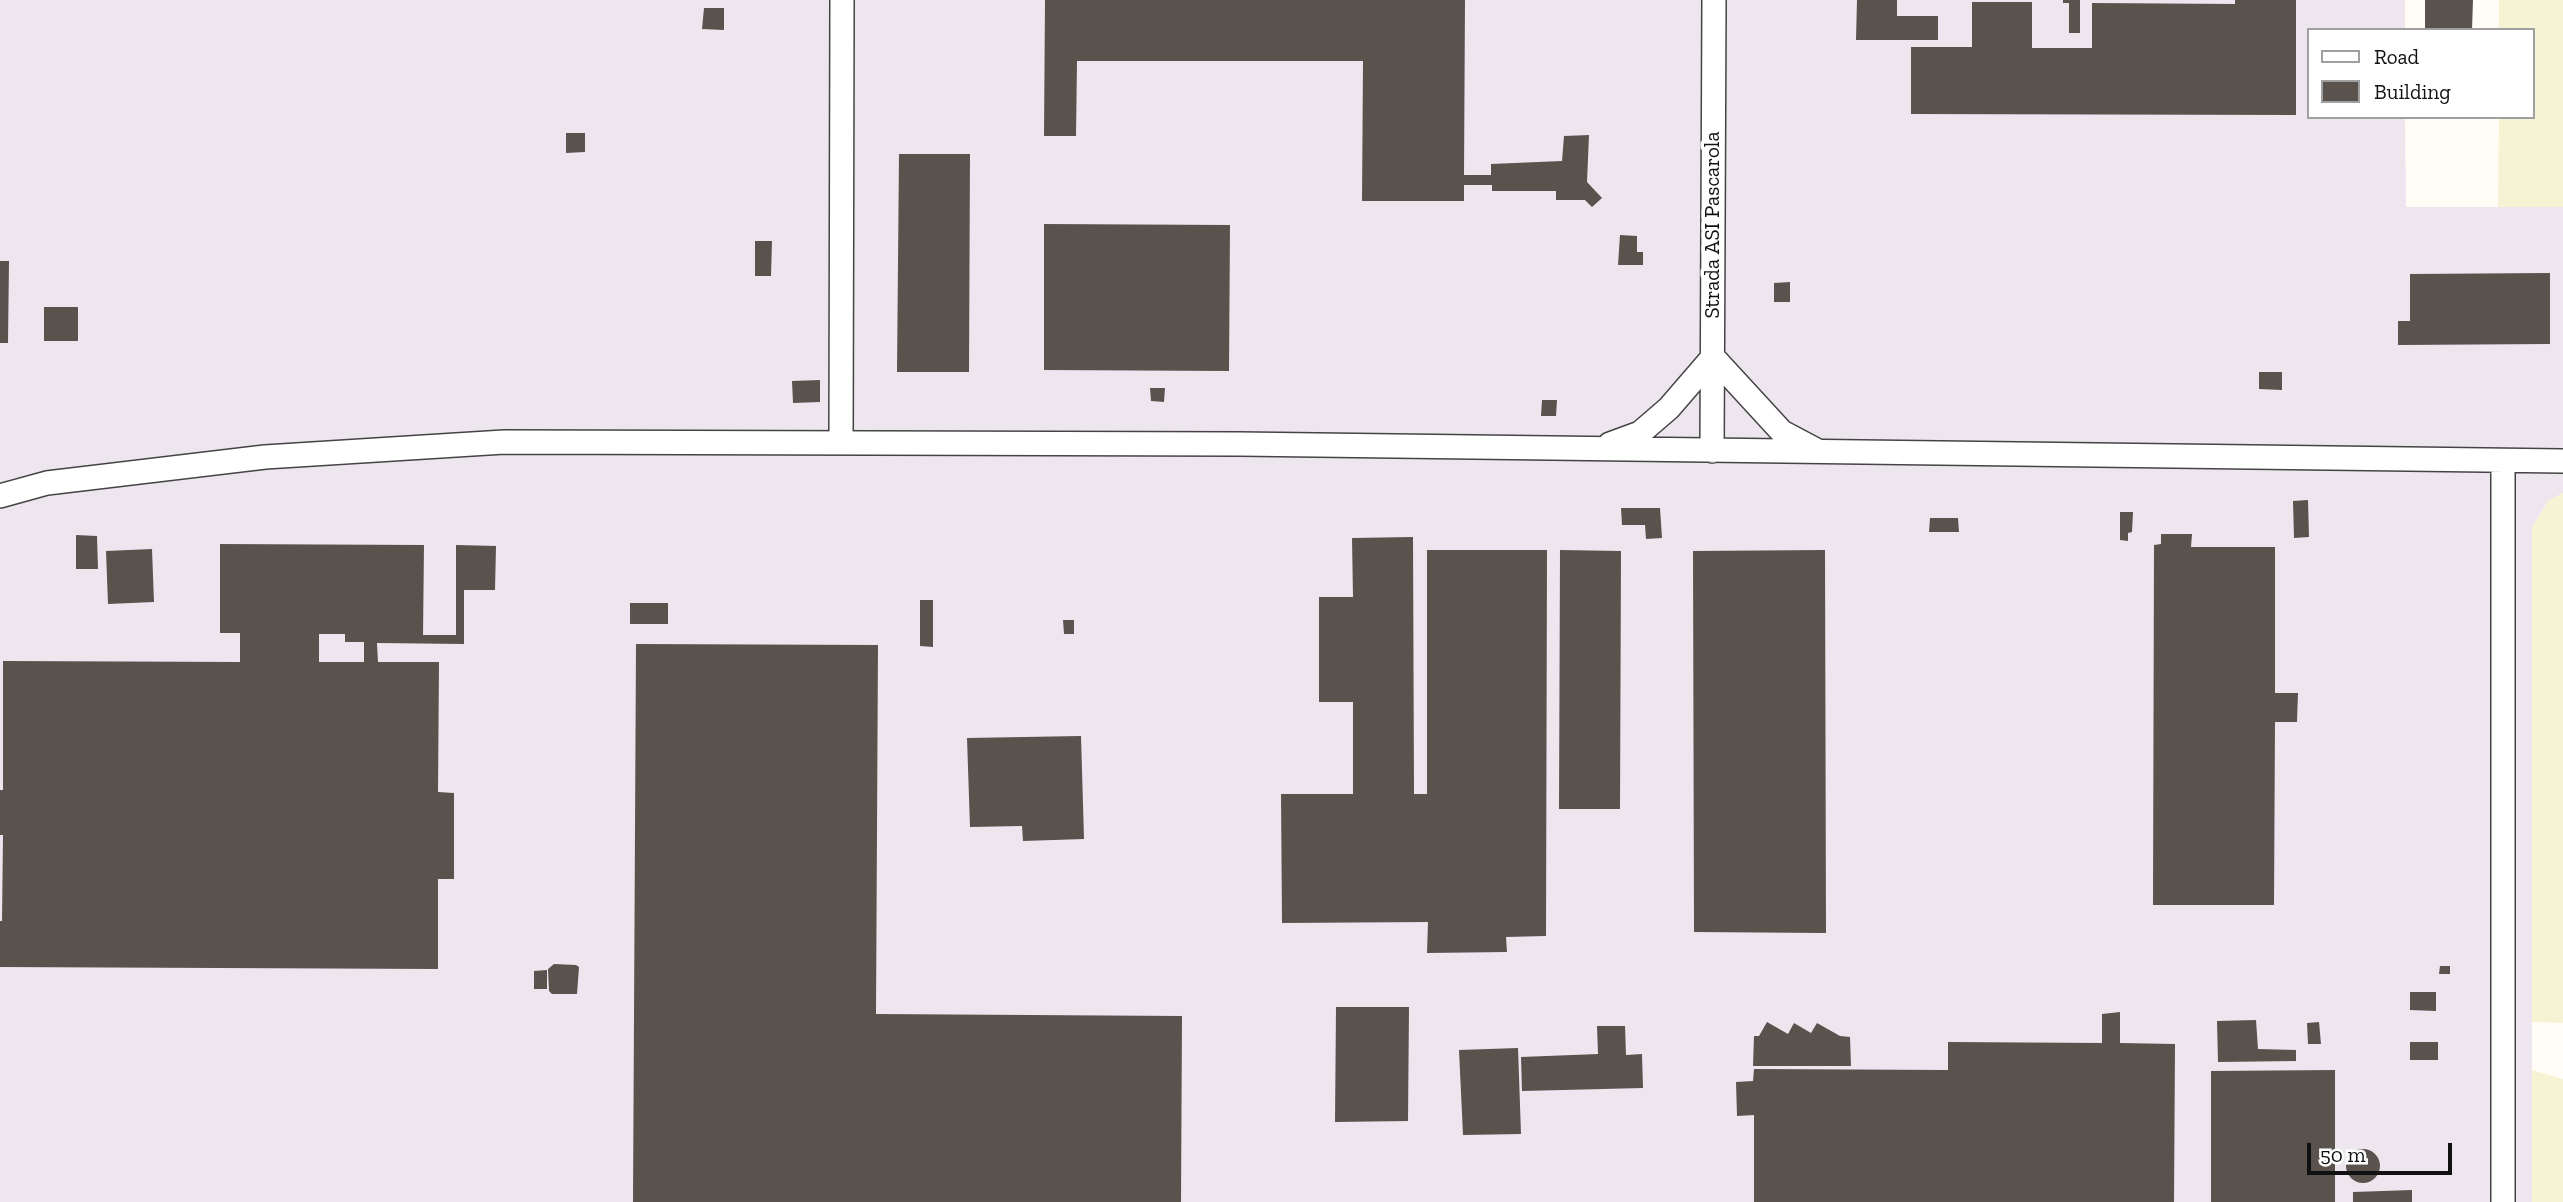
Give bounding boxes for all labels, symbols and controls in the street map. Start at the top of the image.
legend [2308,28,2535,119]
text: Road [2374,44,2419,69]
text: Building [2374,79,2451,104]
street label: Strada ASI Pascarola [1700,131,1726,319]
scale bar [2311,1128,2456,1172]
text: 50 m [2320,1142,2366,1167]

